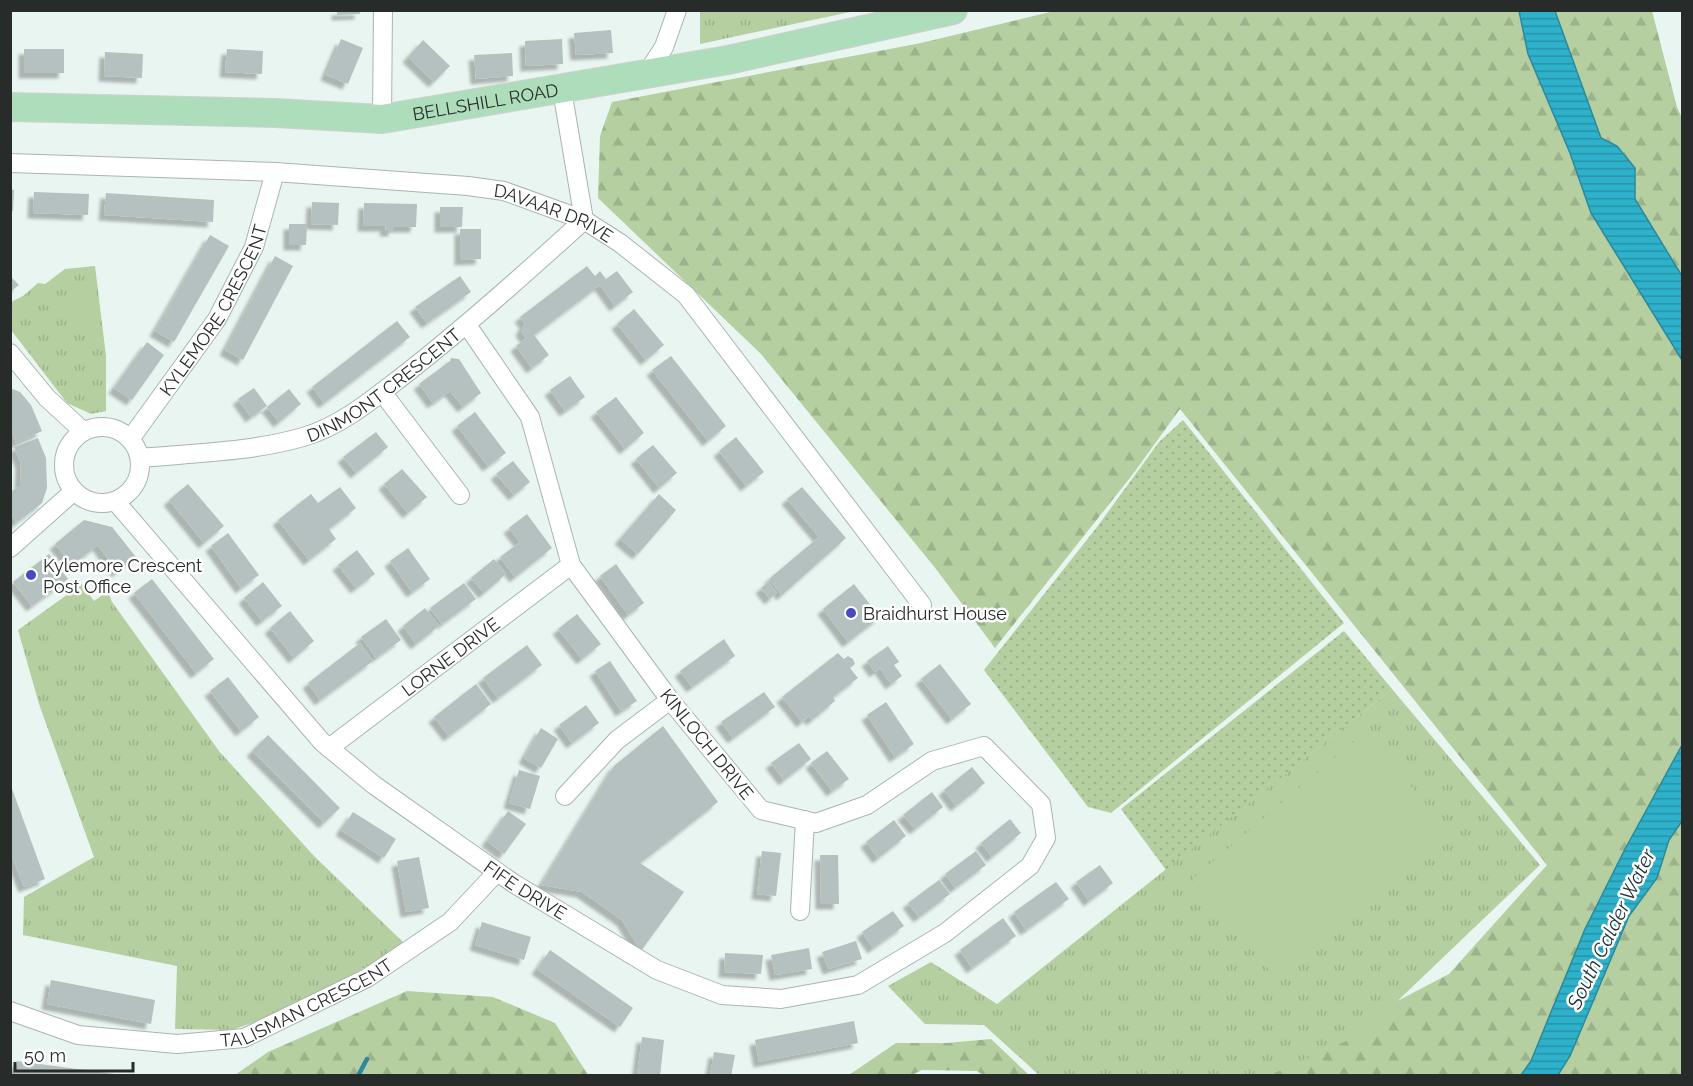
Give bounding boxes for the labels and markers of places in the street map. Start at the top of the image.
place label: Kylemore Crescent Post Office [43,555,202,597]
marker: Kylemore Crescent Post Office [24,568,38,582]
place label: Braidhurst House [863,603,1007,624]
marker: Braidhurst House [844,606,858,620]

